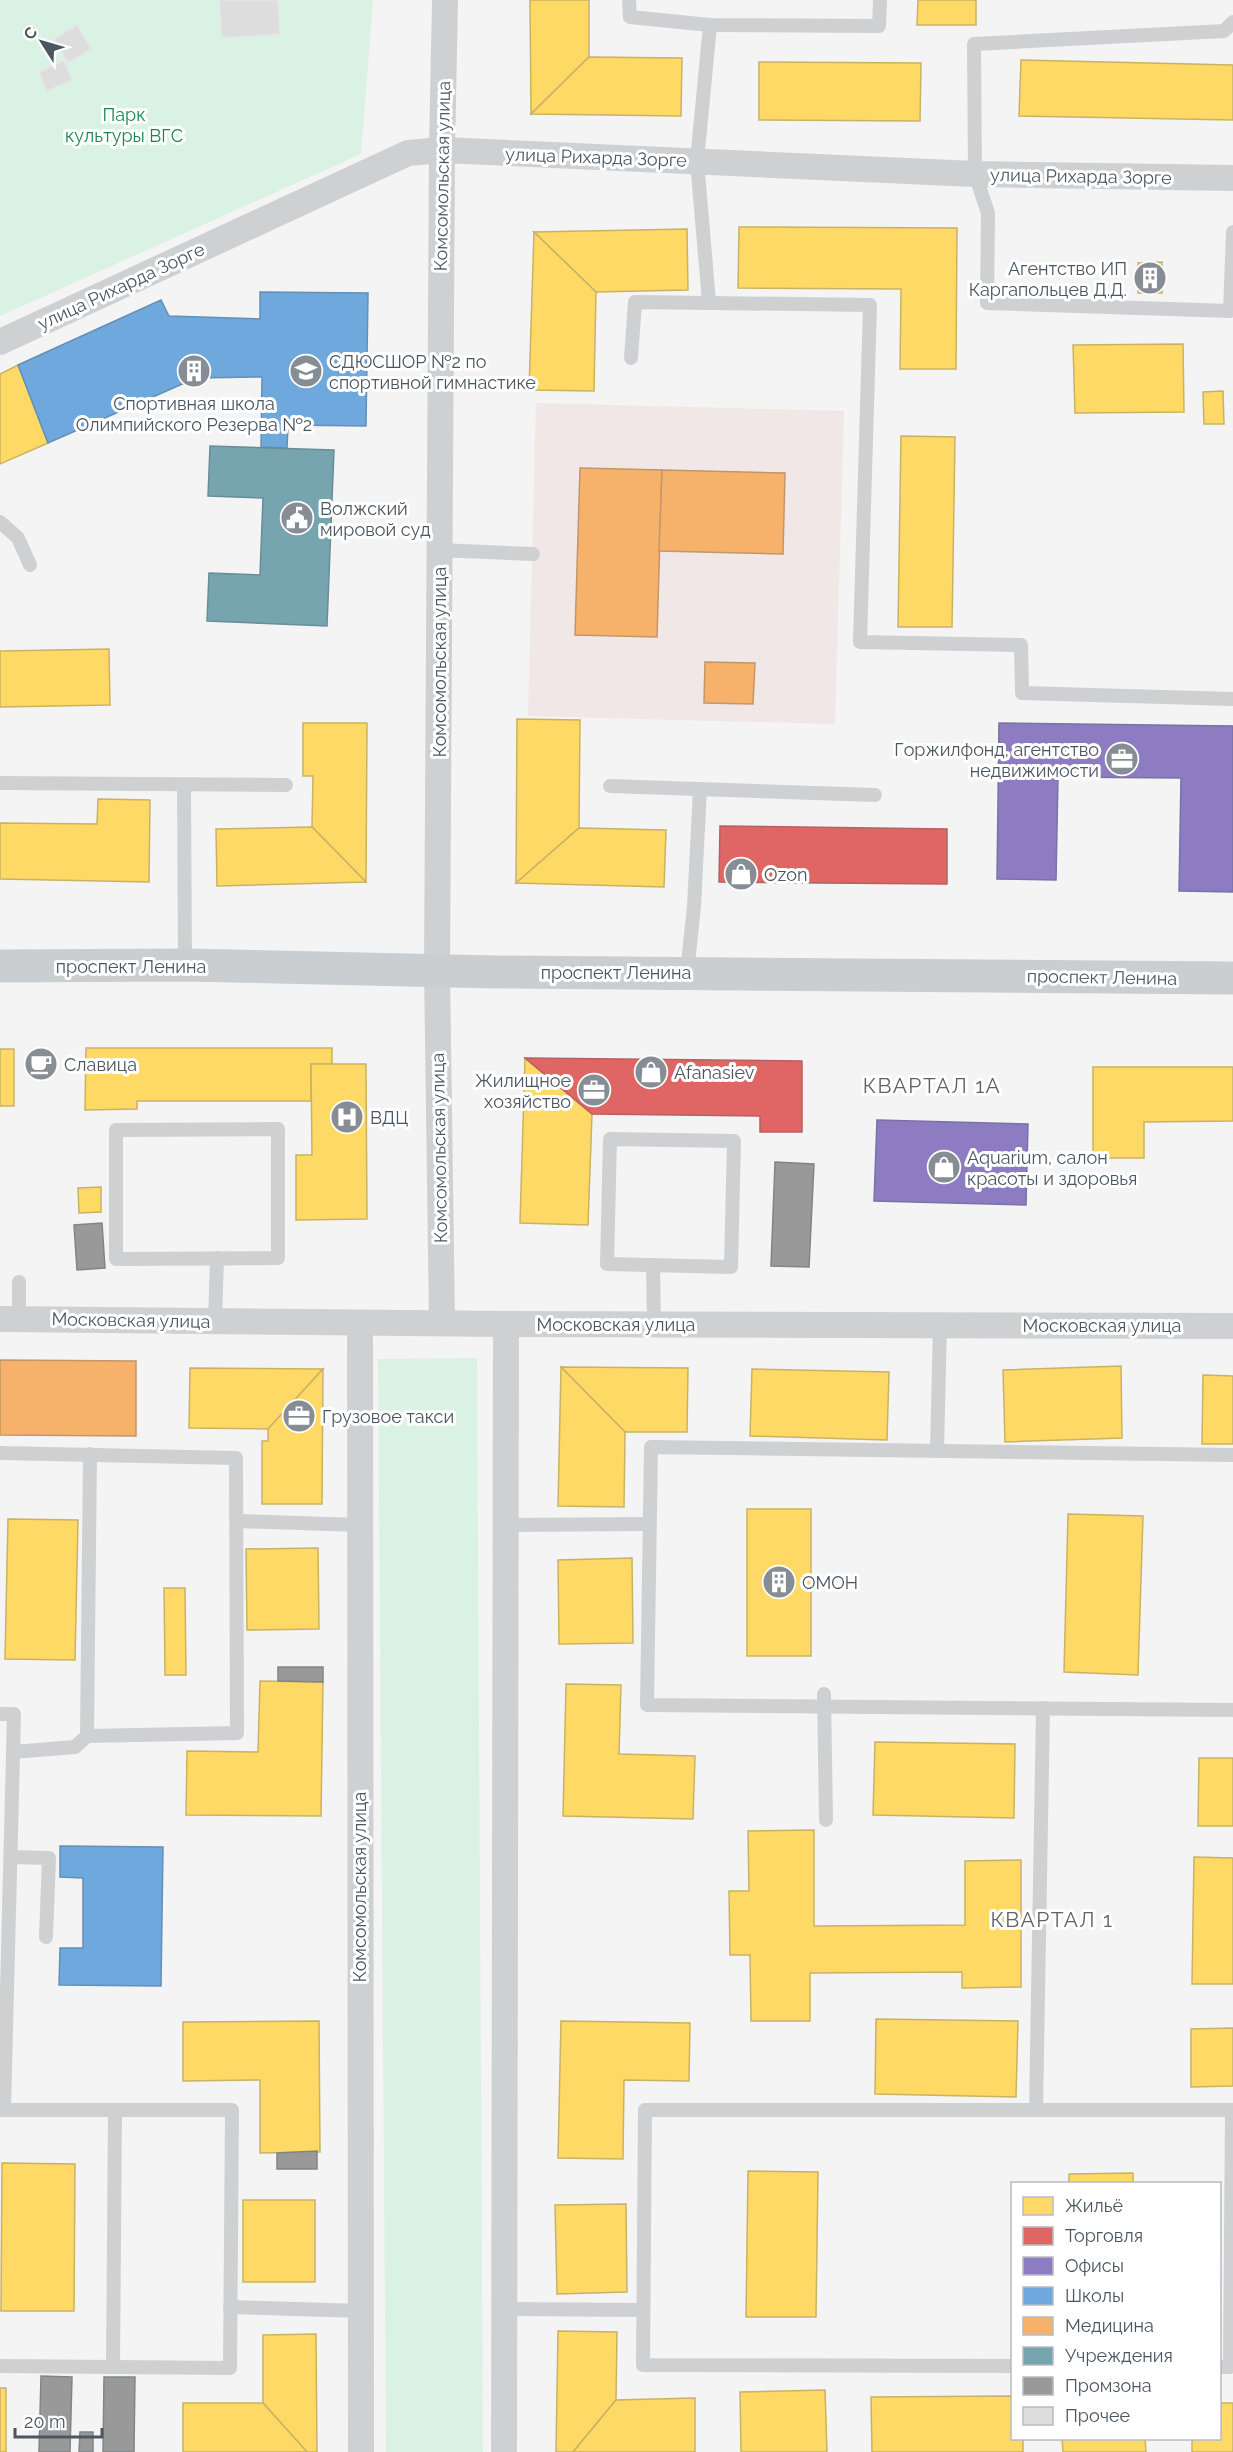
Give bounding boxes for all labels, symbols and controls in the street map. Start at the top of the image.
north arrow [12,12,72,72]
text: С [20,23,41,43]
street label: Комсомольская улица [430,81,454,271]
park label: Парк культуры ВГС [65,104,183,146]
street label: улица Рихарда Зорге [505,143,688,171]
street label: улица Рихарда Зорге [990,164,1172,188]
street label: улица Рихарда Зорге [34,238,208,334]
place label: Агентство ИП Каргапольцев Д.Д. [969,258,1127,300]
building icon: Агентство ИП Каргапольцев Д.Д. [1132,260,1168,296]
place label: СДЮСШОР №2 по спортивной гимнастике [329,351,536,393]
building icon: Спортивная школа Олимпийского Резерва №2 [176,353,212,389]
school or university icon: СДЮСШОР №2 по спортивной гимнастике [288,353,324,389]
place label: Спортивная школа Олимпийского Резерва №2 [76,393,312,435]
place label: Волжский мировой суд [320,498,431,540]
public building icon: Волжский мировой суд [279,500,315,536]
street label: Комсомольская улица [429,567,450,757]
place label: Горжилфонд, агентство недвижимости [894,739,1099,781]
office icon: Горжилфонд, агентство недвижимости [1104,741,1140,777]
shop icon: Ozon [723,856,759,892]
place label: Ozon [764,864,807,885]
street label: проспект Ленина [56,956,206,977]
street label: проспект Ленина [541,962,691,983]
street label: проспект Ленина [1027,965,1177,989]
cafe icon: Славица [23,1046,59,1082]
street label: Комсомольская улица [427,1053,451,1243]
place label: Славица [64,1054,137,1075]
shop icon: Afanasiev [633,1054,669,1090]
place label: Afanasiev [674,1062,755,1083]
place label: Жилищное хозяйство [475,1070,571,1112]
office icon: Жилищное хозяйство [576,1072,612,1108]
district label: КВАРТАЛ 1А [863,1073,1001,1098]
hospital icon: ВДЦ [329,1099,365,1135]
place label: ВДЦ [370,1107,408,1128]
place label: Aquarium, салон красоты и здоровья [967,1147,1137,1189]
shop icon: Aquarium, салон красоты и здоровья [926,1149,962,1185]
street label: Московская улица [51,1308,211,1332]
street label: Московская улица [537,1314,695,1335]
street label: Московская улица [1023,1315,1181,1336]
office icon: Грузовое такси [281,1398,317,1434]
place label: Грузовое такси [322,1406,454,1427]
building icon: ОМОН [761,1564,797,1600]
place label: ОМОН [802,1572,858,1593]
street label: Комсомольская улица [349,1792,370,1982]
district label: КВАРТАЛ 1 [991,1907,1113,1932]
legend [1011,2182,1221,2440]
text: Жильё [1065,2195,1123,2216]
text: Торговля [1065,2225,1143,2246]
text: Офисы [1065,2255,1124,2276]
text: Школы [1065,2285,1124,2306]
text: Медицина [1065,2315,1154,2336]
text: Учреждения [1065,2345,1173,2366]
text: Промзона [1065,2375,1152,2396]
scale bar [15,2401,102,2439]
text: Прочее [1065,2405,1131,2426]
text: 20 m [24,2411,66,2432]

